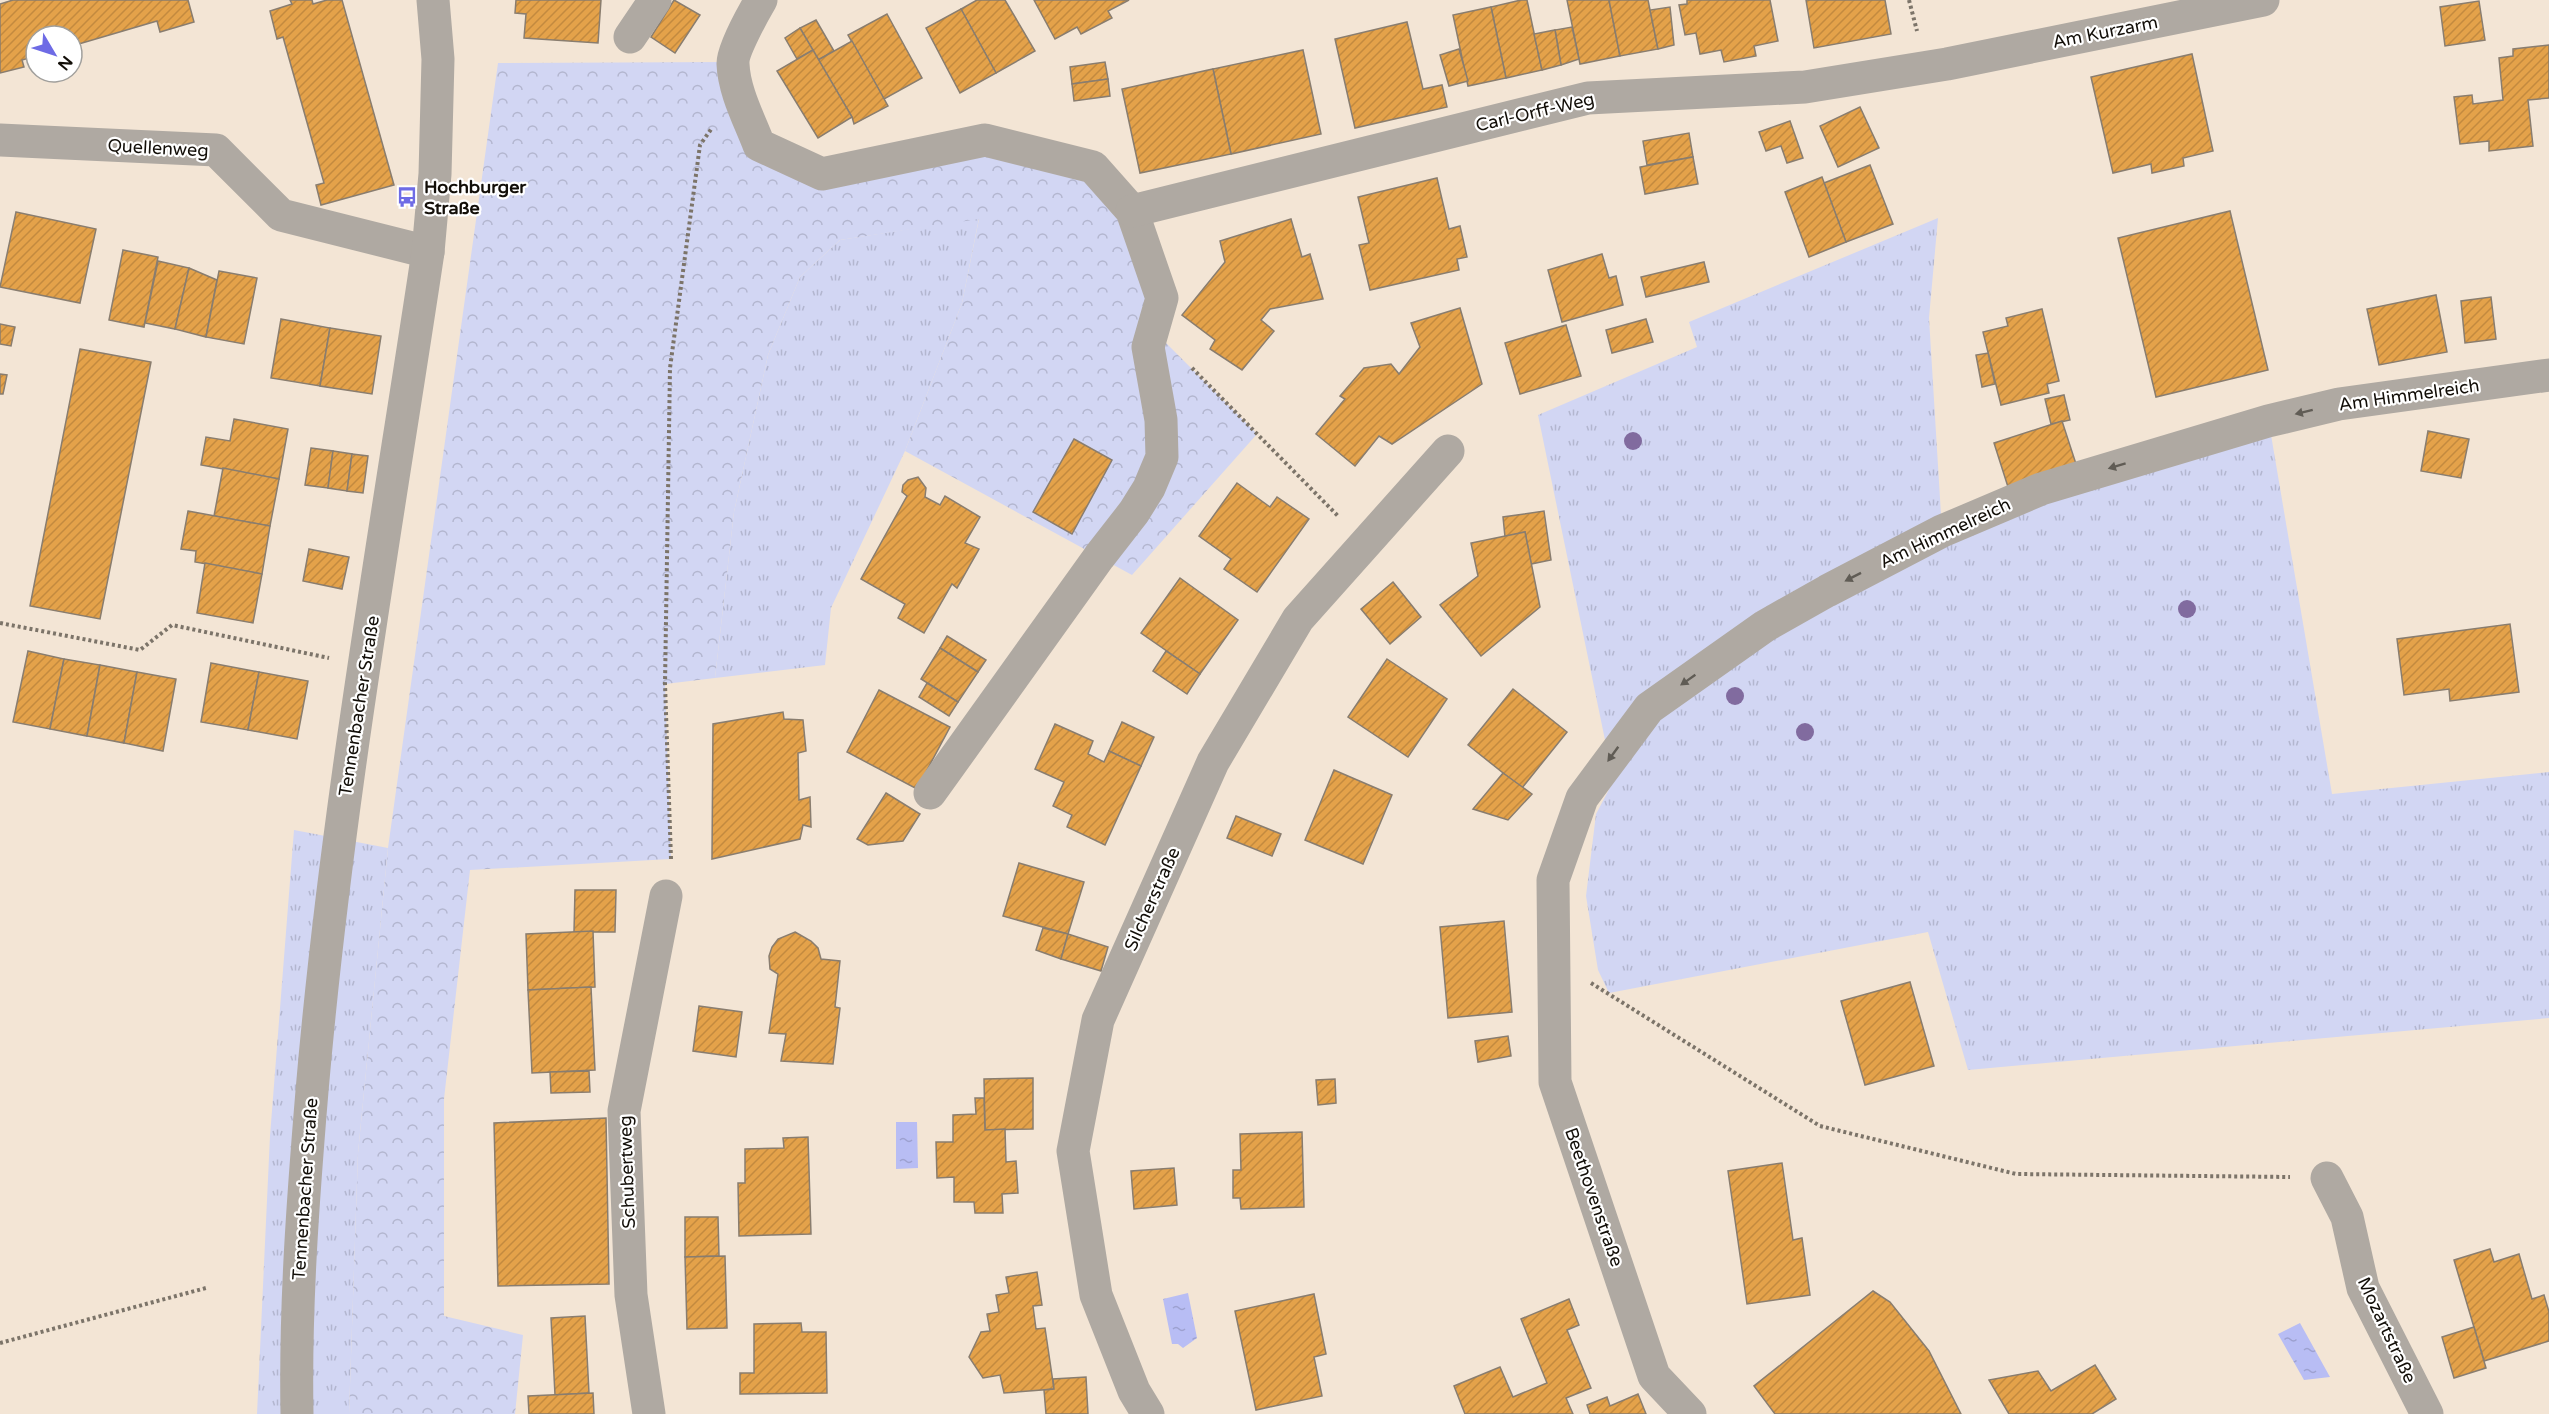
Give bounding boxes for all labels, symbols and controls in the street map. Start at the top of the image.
street label: Am Kurzarm [2050,11,2160,53]
north arrow [24,24,84,84]
text: N [53,52,77,74]
street label: Carl-Orff-Weg [1473,88,1597,136]
street label: Quellenweg [107,134,209,162]
place label: Hochburger Straße [424,176,527,219]
bus stop icon: Hochburger Straße [395,185,419,209]
street label: Am Himmelreich [2337,374,2481,416]
one-way arrow [2295,407,2314,417]
one-way arrow [2108,462,2126,471]
street label: Am Himmelreich [1876,493,2014,573]
one-way arrow [1844,572,1861,582]
street label: Tennenbacher Straße [334,614,384,798]
one-way arrow [1680,674,1696,686]
one-way arrow [1607,746,1619,762]
street label: Silcherstraße [1119,844,1185,954]
street label: Tennenbacher Straße [288,1097,322,1281]
street label: Schubertweg [614,1115,640,1229]
street label: Beethovenstraße [1560,1125,1628,1269]
street label: Mozartstraße [2353,1273,2421,1387]

